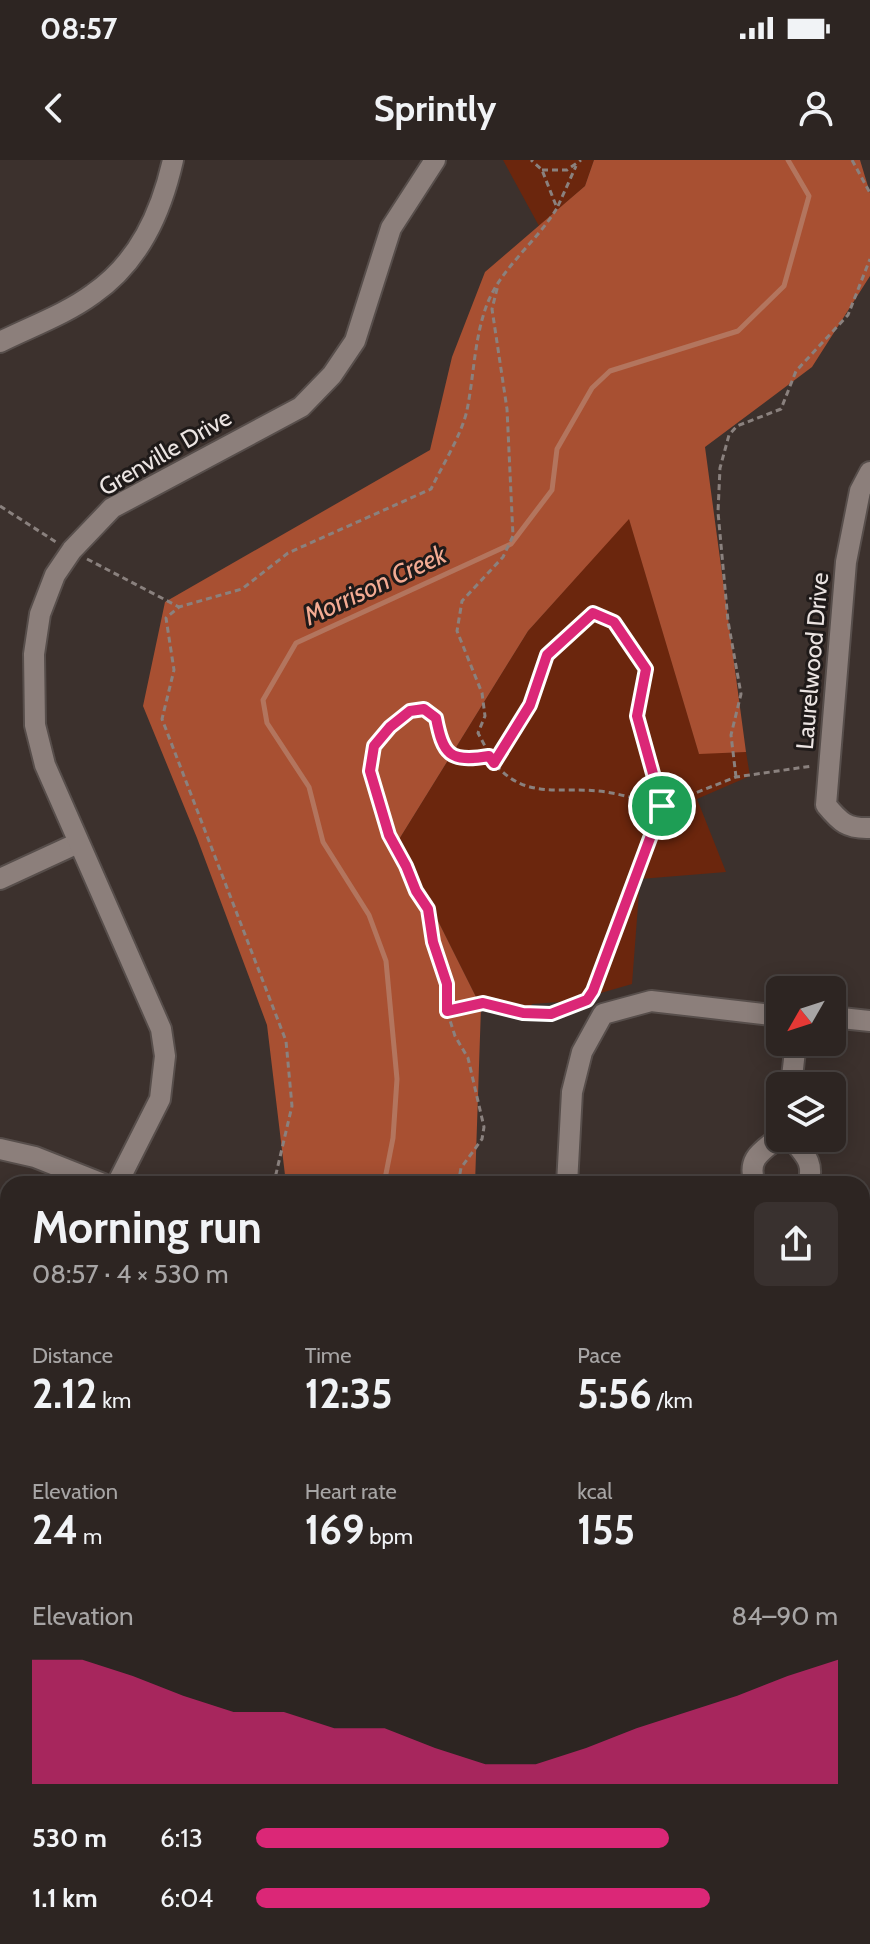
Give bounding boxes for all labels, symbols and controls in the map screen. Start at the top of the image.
text: 08:57 [40,10,117,47]
icon: back [32,86,76,130]
text: Sprintly [374,86,496,130]
icon: person [794,86,838,130]
street label: Grenville Drive [94,402,236,502]
water label: Morrison Creek [298,538,452,632]
street label: Laurelwood Drive [790,571,834,751]
pin [628,772,696,840]
icon: arrive [640,784,684,828]
north arrow [766,976,846,1056]
map controls [766,976,846,1152]
button: layers [766,1072,846,1152]
text: Morning run [32,1201,262,1254]
button: share [754,1202,838,1286]
text: 08:57 · 4 × 530 m [32,1258,229,1290]
text: Distance [32,1342,113,1369]
text: Time [305,1342,351,1369]
text: Pace [577,1342,621,1369]
text: 2.12 [32,1369,97,1418]
text: 12:35 [305,1369,393,1418]
text: 5:56 [577,1369,652,1418]
text: km [97,1387,131,1414]
text: /km [652,1387,693,1414]
text: Elevation [32,1478,118,1505]
text: Heart rate [305,1478,397,1505]
text: kcal [577,1478,612,1505]
text: 24 [32,1505,78,1554]
text: 169 [305,1505,364,1554]
text: 155 [577,1505,635,1554]
text: m [78,1523,102,1550]
text: bpm [364,1523,413,1550]
text: Elevation [32,1600,134,1632]
text: 84–90 m [732,1600,838,1632]
text: 530 m [32,1822,107,1854]
text: 6:13 [160,1822,203,1854]
text: 1.1 km [32,1882,98,1914]
text: 6:04 [160,1882,213,1914]

